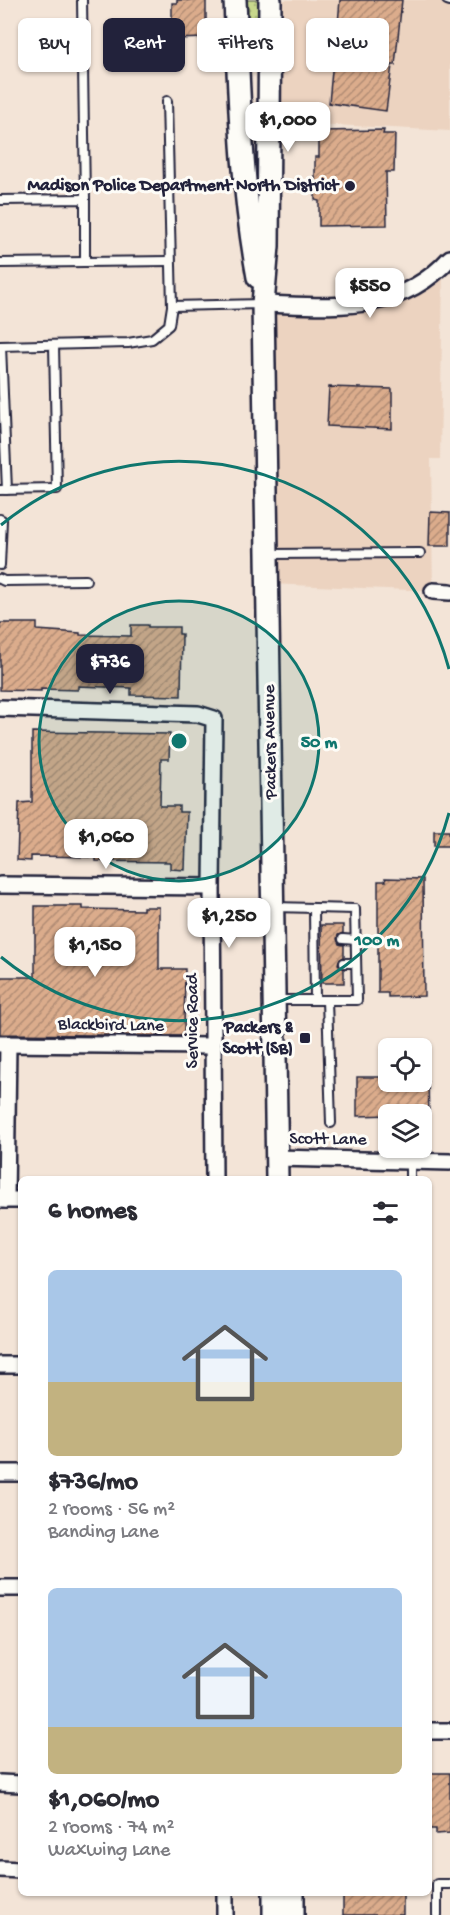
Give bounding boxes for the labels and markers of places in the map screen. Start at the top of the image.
pin: $1,000 [239,102,337,153]
place label: Madison Police Department North District [28,176,340,197]
marker: Madison Police Department North District [343,179,357,193]
pin: $550 [334,268,406,319]
pin: $736 [74,644,146,695]
centre of rings [169,731,189,751]
pin: $1,060 [57,819,155,870]
pin: $1,250 [180,898,278,949]
pin: $1,150 [46,927,144,978]
place label: Packers & Scott (SB) [222,1018,294,1060]
marker: Packers & Scott (SB) [298,1031,312,1045]

